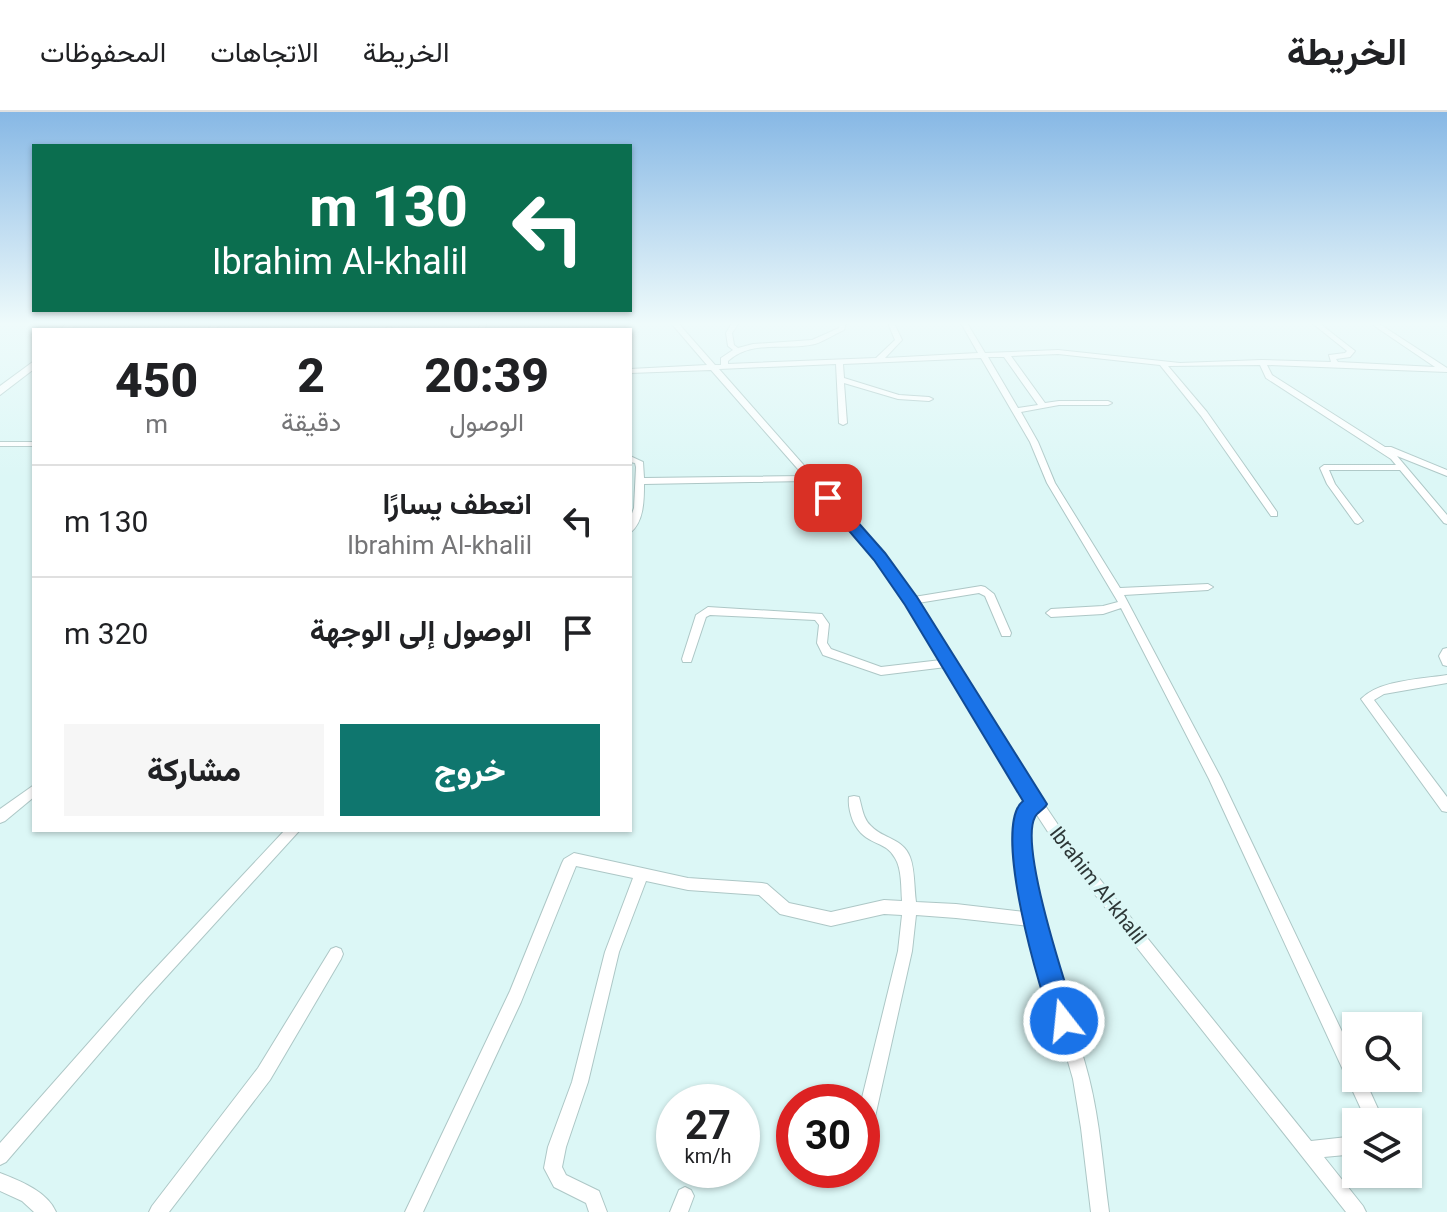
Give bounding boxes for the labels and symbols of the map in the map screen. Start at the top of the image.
pin [794,464,862,532]
street label: Ibrahim Al-khalil [1045,822,1151,948]
position arrow [1022,979,1106,1063]
speed limit sign: 30 [776,1084,880,1188]

